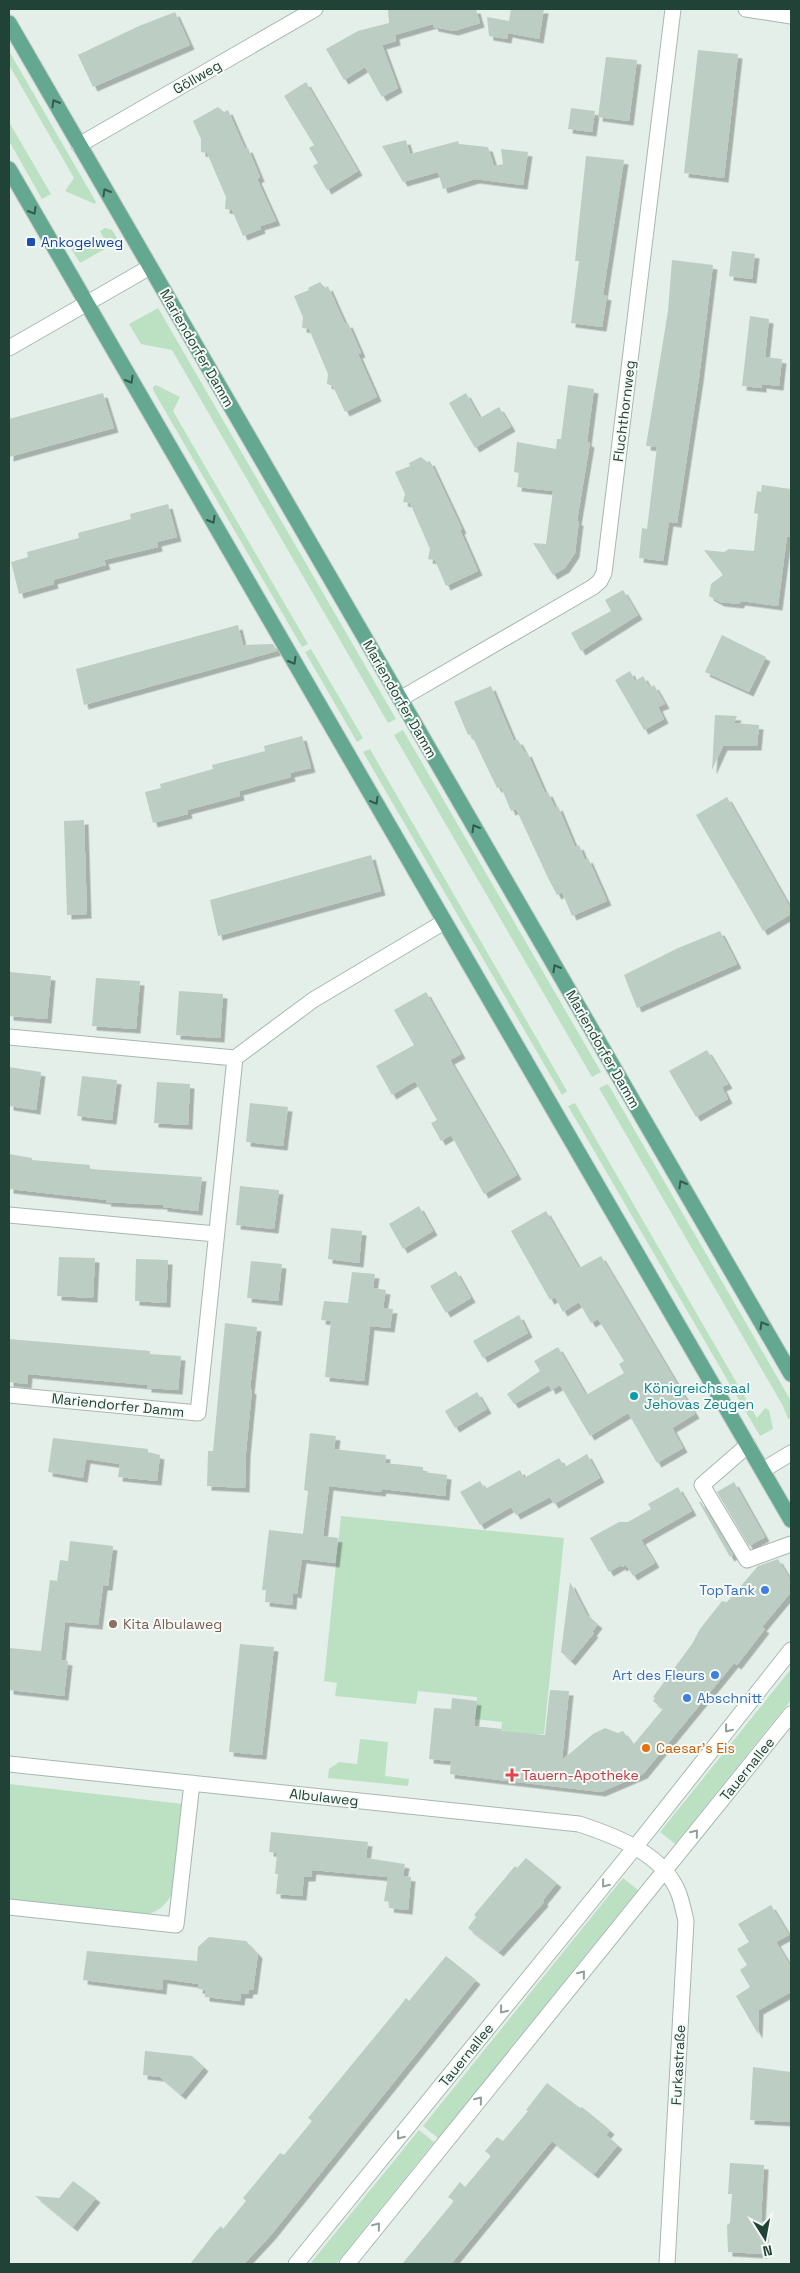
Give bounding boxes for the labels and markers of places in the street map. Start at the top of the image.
place label: Ankogelweg [41,233,123,251]
marker: Ankogelweg [25,236,37,248]
place label: Königreichssaal Jehovas Zeugen [644,1379,754,1413]
marker: Königreichssaal Jehovas Zeugen [628,1390,640,1402]
place label: TopTank [699,1581,755,1599]
marker: TopTank [759,1584,771,1596]
place label: Kita Albulaweg [123,1615,222,1633]
marker: Kita Albulaweg [107,1618,119,1630]
place label: Art des Fleurs [612,1666,705,1684]
marker: Art des Fleurs [709,1669,721,1681]
place label: Abschnitt [697,1689,762,1707]
marker: Abschnitt [681,1692,693,1704]
place label: Caesar's Eis [656,1739,735,1757]
marker: Caesar's Eis [640,1742,652,1754]
place label: Tauern-Apotheke [522,1766,639,1784]
marker: Tauern-Apotheke [506,1769,518,1781]

